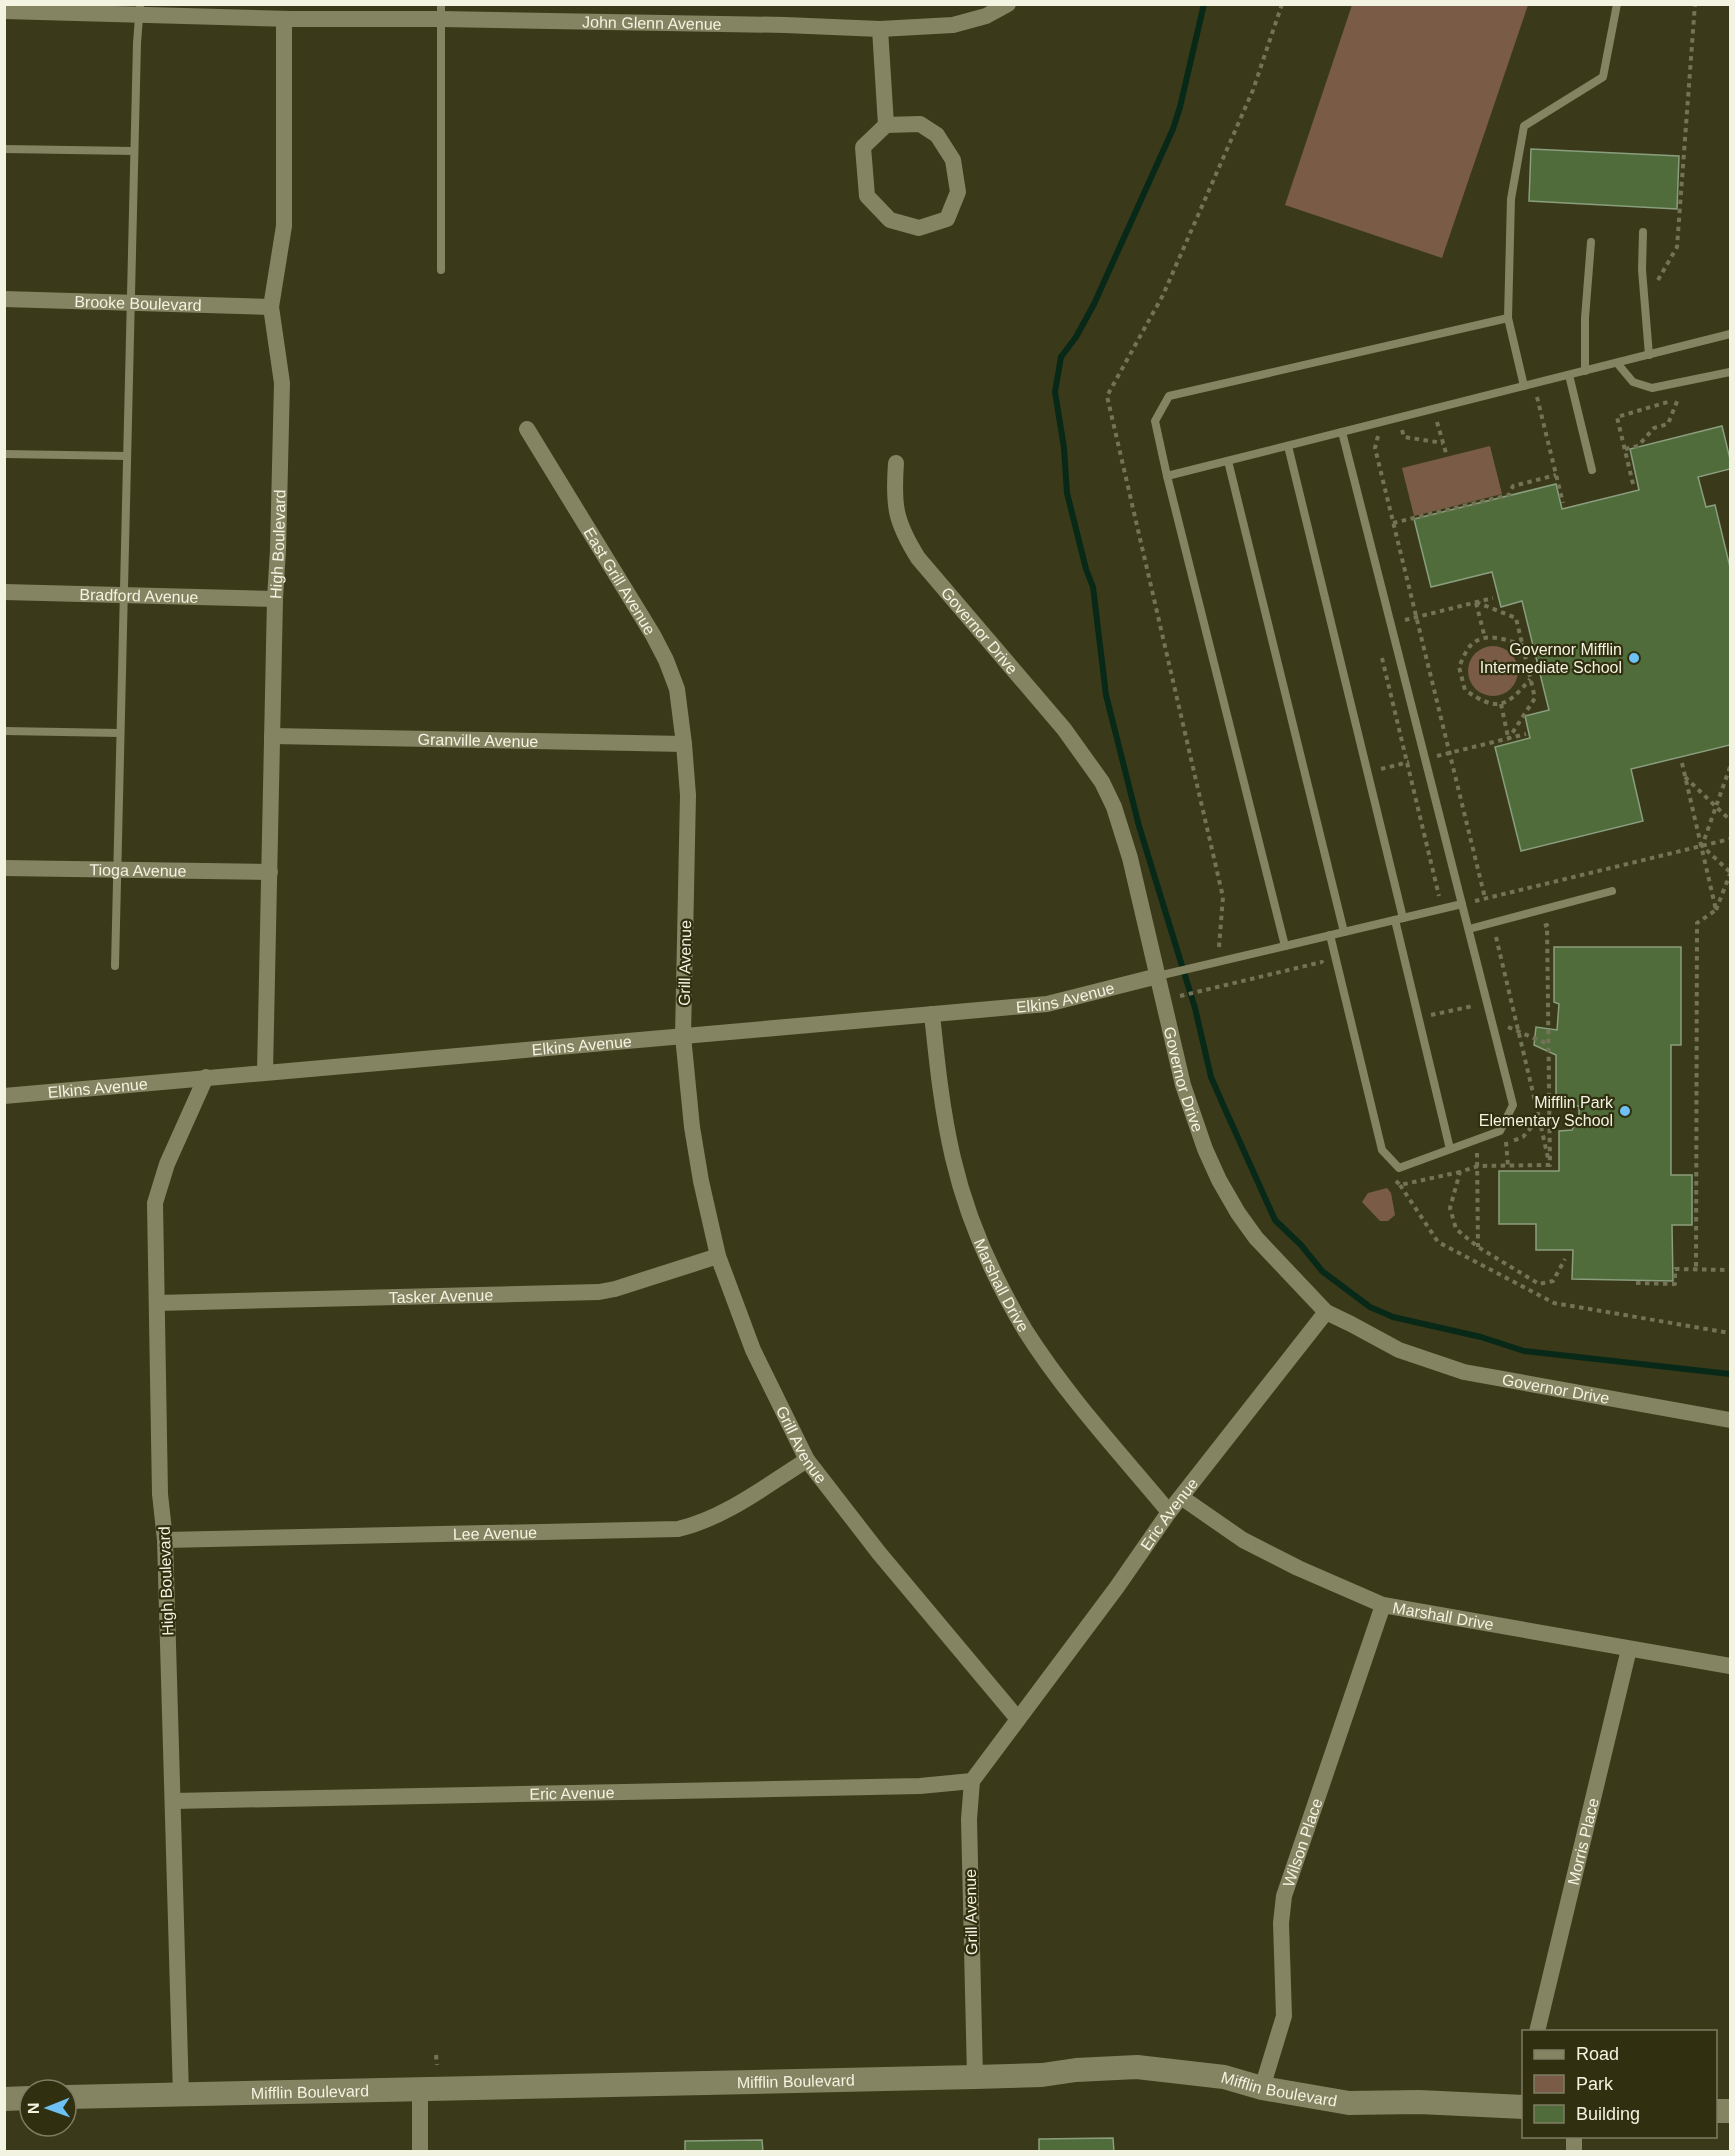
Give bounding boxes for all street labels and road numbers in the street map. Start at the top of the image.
street label: John Glenn Avenue [582,13,722,32]
street label: Brooke Boulevard [74,293,202,313]
street label: High Boulevard [267,489,288,599]
street label: East Grill Avenue [581,524,659,638]
street label: Governor Drive [938,583,1021,677]
street label: Bradford Avenue [79,585,199,606]
street label: Granville Avenue [417,730,539,750]
street label: Tioga Avenue [89,861,187,879]
street label: Grill Avenue [676,920,694,1006]
street label: Elkins Avenue [1015,979,1116,1015]
street label: Governor Drive [1161,1025,1207,1134]
street label: Elkins Avenue [531,1032,633,1058]
street label: Elkins Avenue [47,1075,148,1101]
street label: Marshall Drive [971,1236,1033,1335]
street label: Tasker Avenue [388,1286,494,1306]
street label: Governor Drive [1501,1371,1611,1407]
street label: Grill Avenue [773,1403,830,1486]
street label: Eric Avenue [1137,1474,1201,1553]
street label: Lee Avenue [453,1524,537,1542]
street label: High Boulevard [156,1526,176,1636]
street label: Marshall Drive [1391,1598,1495,1633]
street label: Eric Avenue [529,1784,615,1802]
street label: Wilson Place [1279,1796,1325,1889]
street label: Morris Place [1564,1796,1601,1887]
street label: Grill Avenue [962,1869,980,1955]
street label: Mifflin Boulevard [1219,2068,1339,2109]
street label: Mifflin Boulevard [737,2071,855,2091]
street label: Mifflin Boulevard [251,2082,369,2101]

